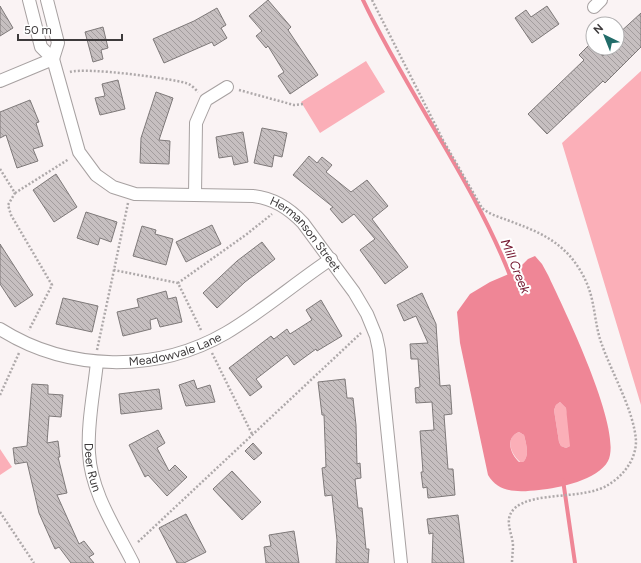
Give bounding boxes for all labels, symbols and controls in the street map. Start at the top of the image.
scale bar [18,16,122,42]
north arrow [585,16,625,56]
text: N [591,21,606,37]
text: 50 m [24,23,52,37]
street label: Hermanson Street [268,194,344,275]
water label: Mill Creek [498,237,533,296]
street label: Meadowvale Lane [128,330,224,369]
street label: Deer Run [82,443,104,494]

